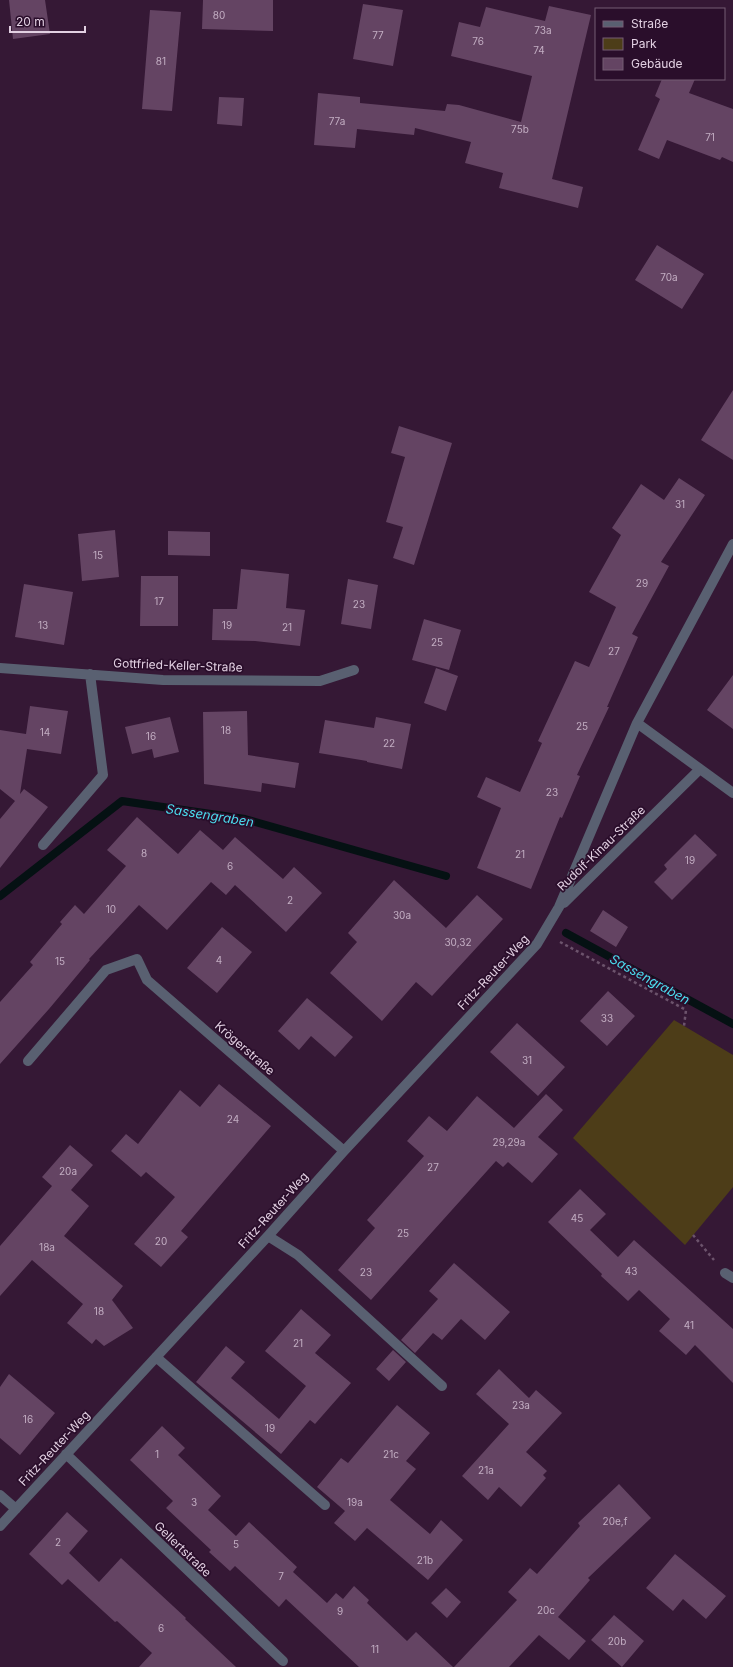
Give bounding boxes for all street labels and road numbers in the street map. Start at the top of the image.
street label: Gottfried-Keller-Straße [113,655,243,675]
street label: Rudolf-Kinau-Straße [554,802,648,894]
street label: Fritz-Reuter-Weg [454,931,532,1013]
street label: Krögerstraße [212,1018,278,1078]
street label: Fritz-Reuter-Weg [235,1169,311,1251]
street label: Fritz-Reuter-Weg [15,1407,93,1489]
street label: Gellertstraße [151,1518,215,1580]

